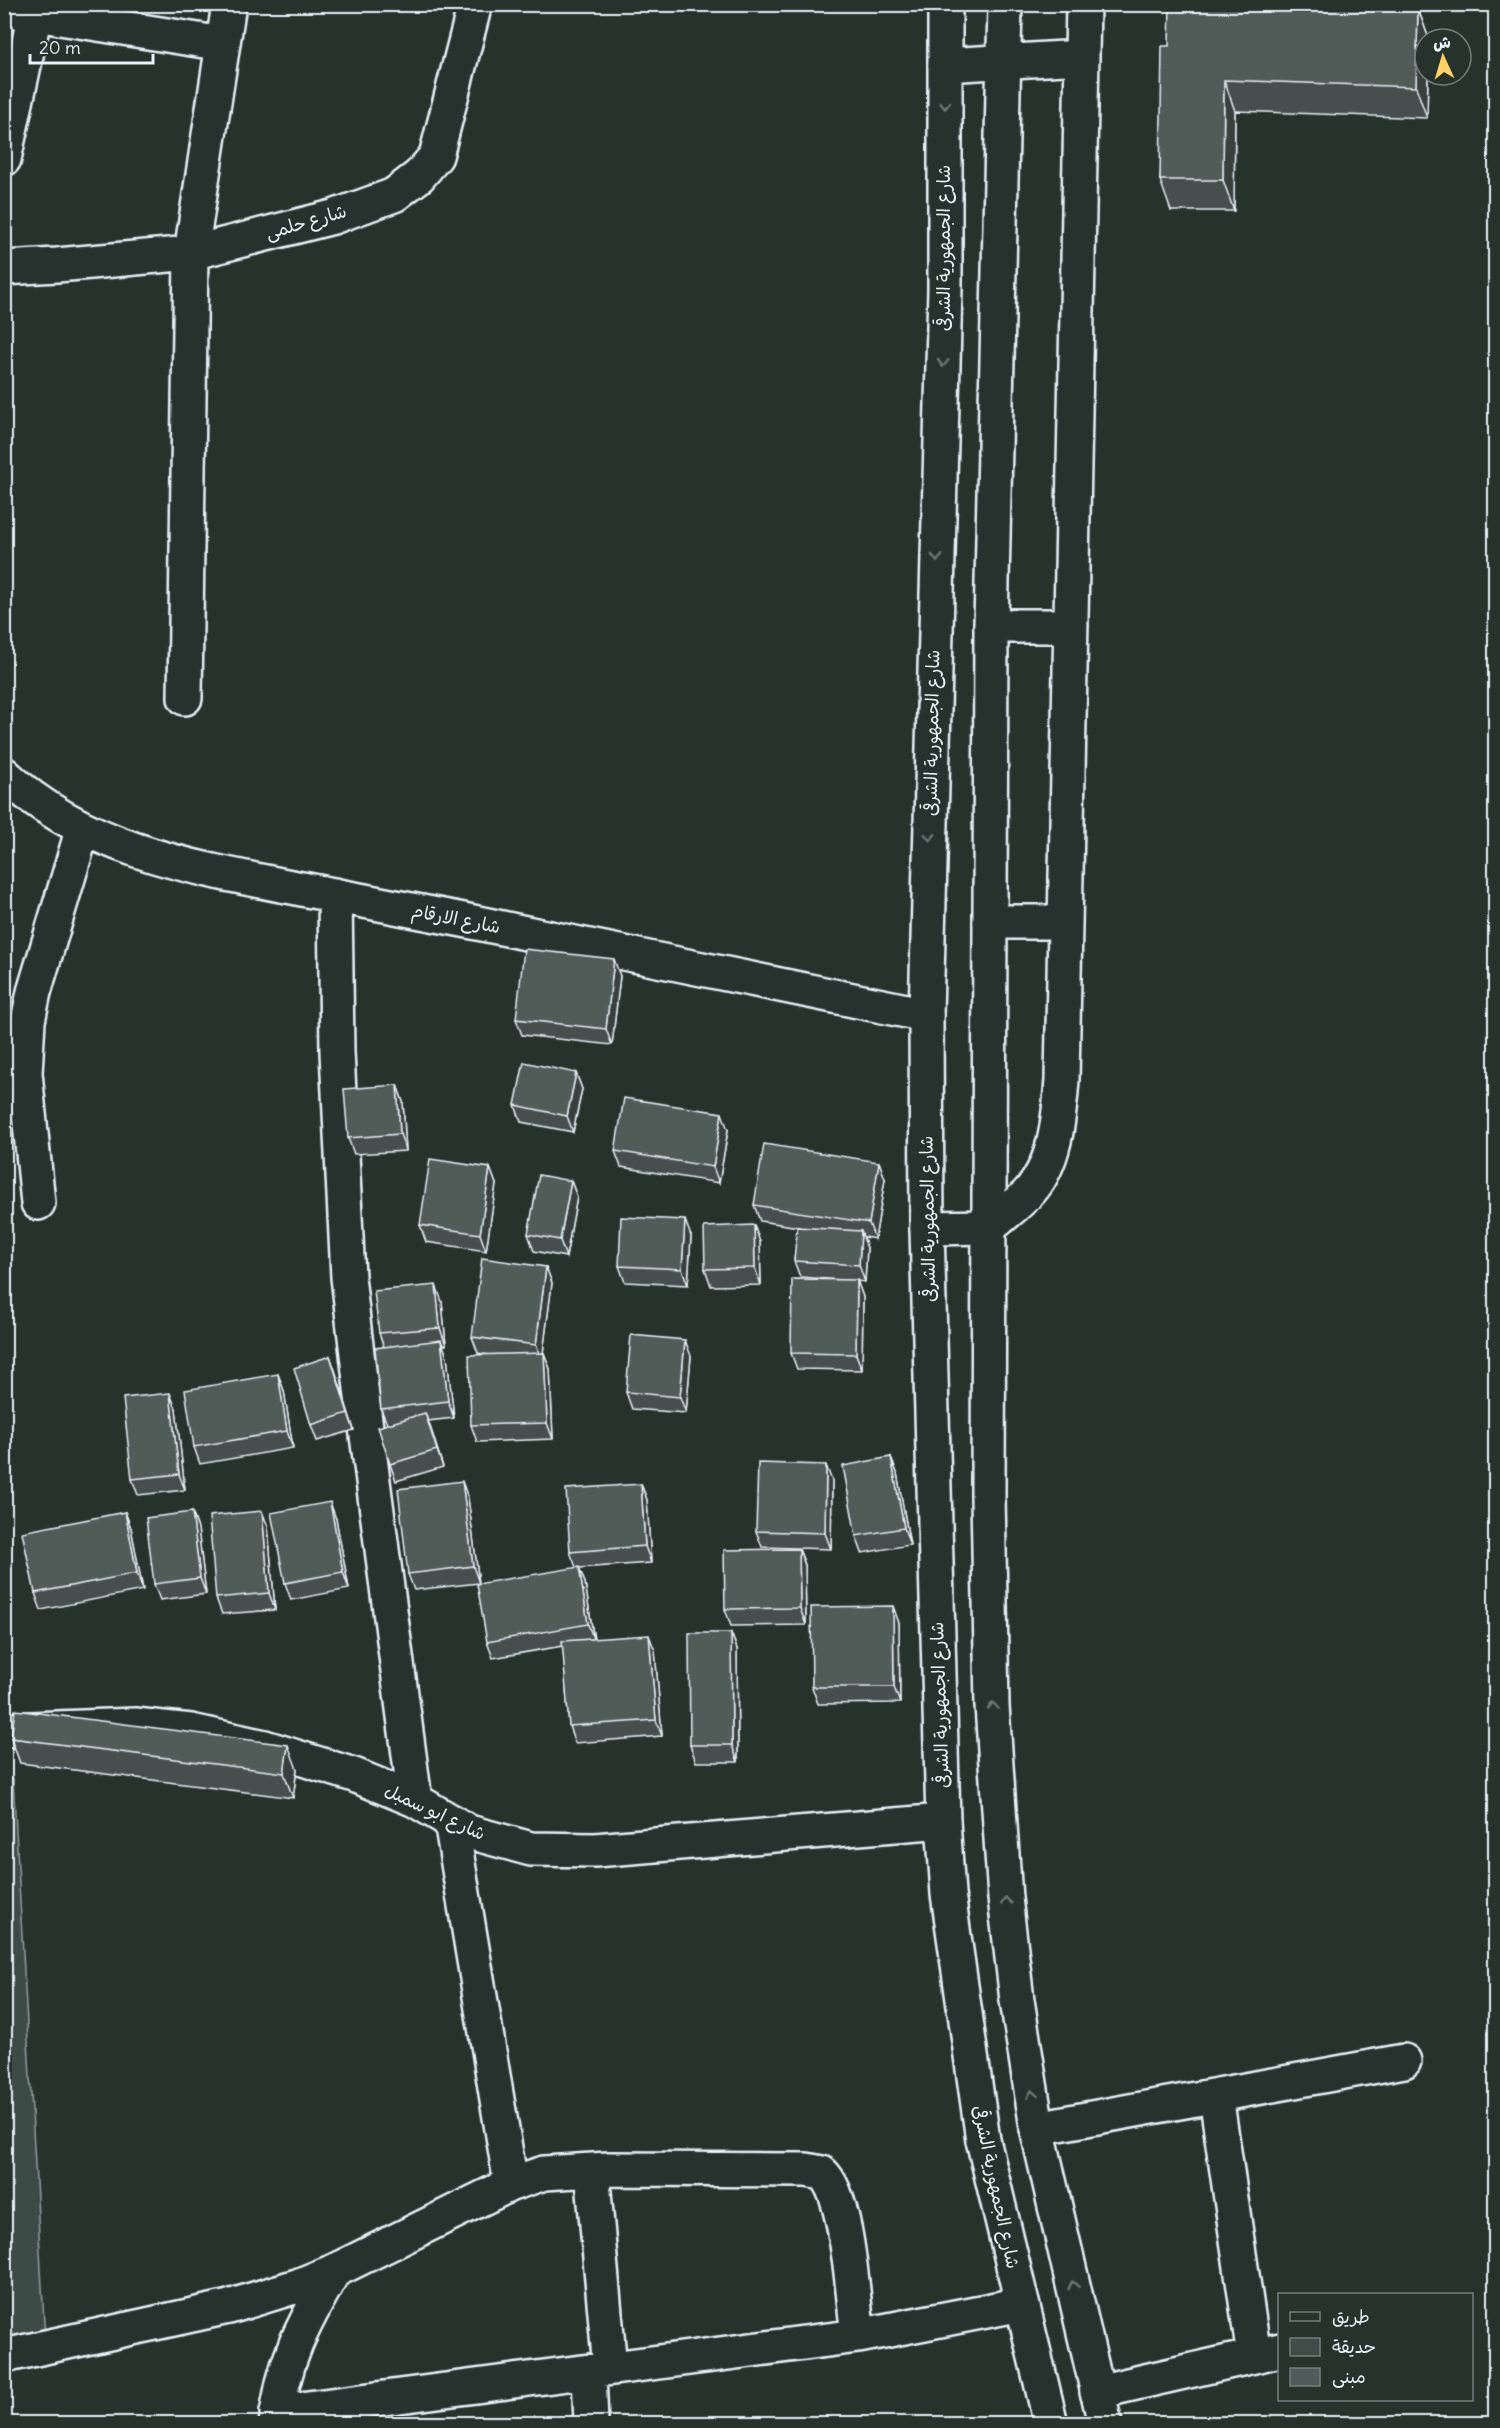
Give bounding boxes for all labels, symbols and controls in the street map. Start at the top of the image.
scale bar [30,27,153,65]
north arrow [1413,27,1473,87]
text: ش [1432,31,1451,53]
text: 20 m [39,36,81,59]
one-way arrow [939,100,951,109]
street label: شارع الجمهورية الشرقى [932,165,956,331]
street label: شارع حلمى [263,199,349,245]
one-way arrow [936,358,949,367]
one-way arrow [930,553,943,562]
street label: شارع الجمهورية الشرقى [919,650,945,816]
one-way arrow [924,832,936,841]
street label: شارع الارقام [409,899,502,941]
street label: شارع الجمهورية الشرقى [915,1136,941,1302]
street label: شارع الجمهورية الشرقى [925,1621,955,1789]
one-way arrow [986,1702,999,1711]
street label: شارع ابو سمبل [381,1778,489,1846]
one-way arrow [1000,1896,1013,1906]
one-way arrow [1026,2090,1038,2099]
street label: شارع الجمهورية الشرقى [967,2103,1025,2271]
one-way arrow [1067,2280,1080,2290]
legend [1278,2293,1473,2401]
text: طريق [1332,2305,1370,2328]
text: حديقة [1332,2335,1376,2358]
text: مبنى [1332,2365,1366,2388]

